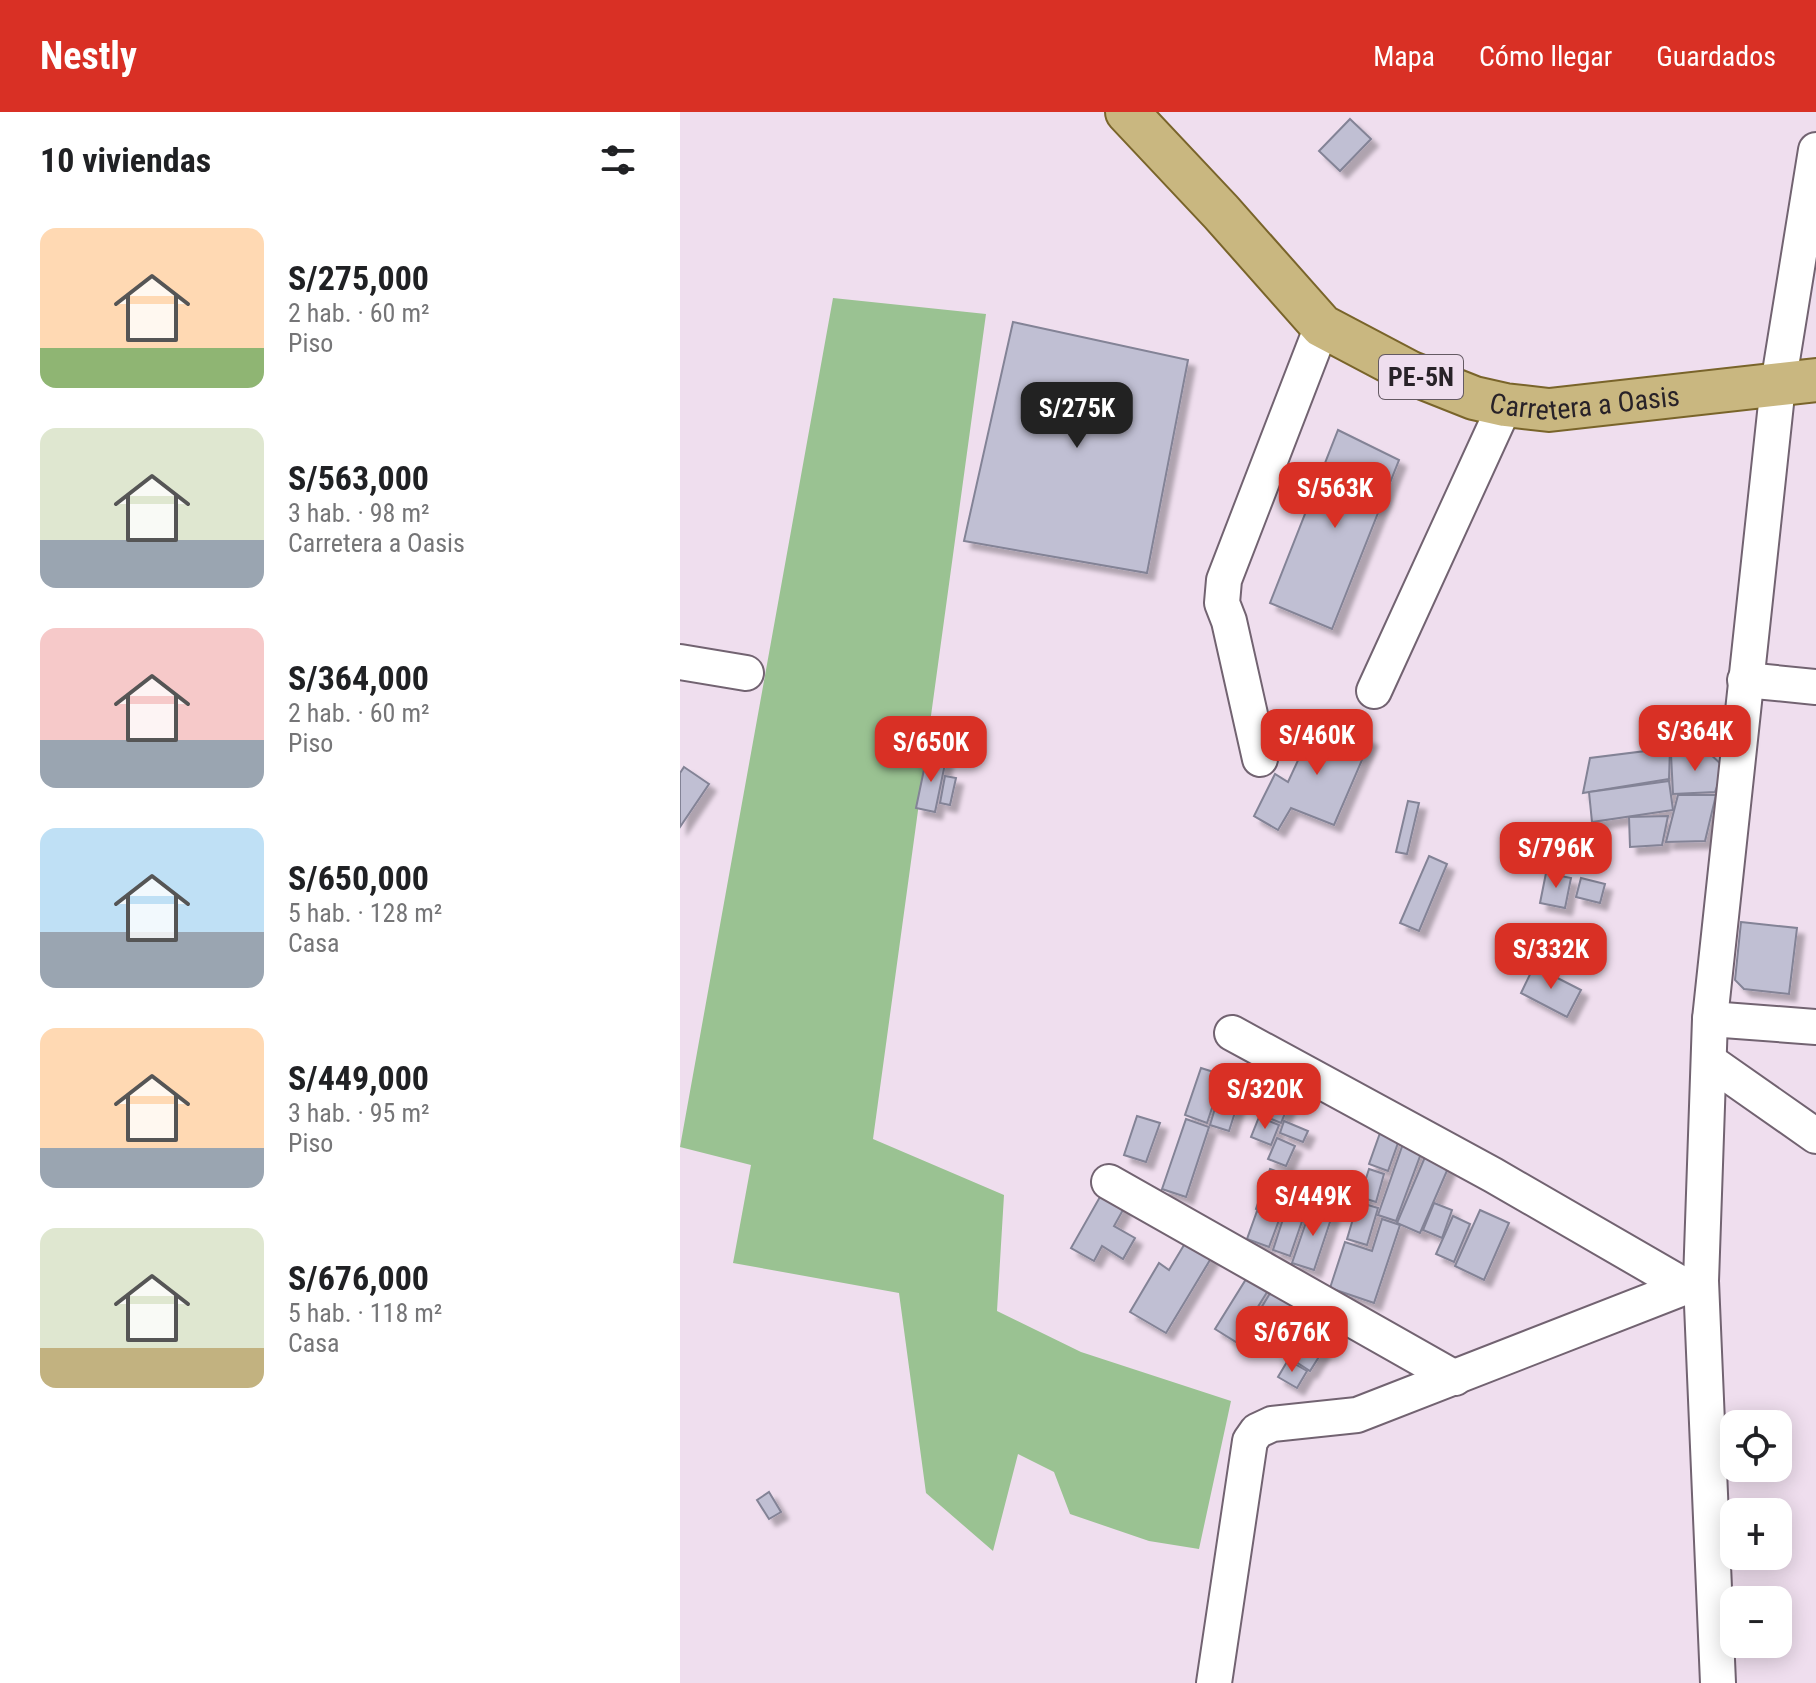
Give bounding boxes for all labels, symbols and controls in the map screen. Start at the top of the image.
text: Nestly [40,34,137,78]
text: Mapa [1373,40,1435,73]
text: Cómo llegar [1479,40,1612,73]
text: Guardados [1656,40,1776,73]
icon: filters [596,138,640,182]
text: 10 viviendas [40,140,211,180]
text: S/275,000 [288,258,429,298]
icon: home [104,260,200,356]
text: 2 hab. · 60 m² [288,298,430,328]
text: Piso [288,328,333,358]
road number: PE-5N [1379,355,1463,399]
street label: Carretera a Oasis [1487,379,1681,426]
pin: S/275K [1012,382,1142,450]
text: S/275K [1039,393,1115,423]
text: S/563,000 [288,458,429,498]
icon: home [104,460,200,556]
pin: S/563K [1270,462,1400,530]
text: S/563K [1297,473,1373,503]
text: 3 hab. · 98 m² [288,498,430,528]
text: Carretera a Oasis [288,528,465,558]
text: S/364,000 [288,658,429,698]
icon: home [104,660,200,756]
text: 2 hab. · 60 m² [288,698,430,728]
pin: S/364K [1630,705,1760,773]
pin: S/460K [1252,709,1382,777]
pin: S/650K [866,716,996,784]
text: S/364K [1657,716,1733,746]
text: S/460K [1279,720,1355,750]
text: S/650K [893,727,969,757]
text: Piso [288,728,333,758]
pin: S/796K [1491,822,1621,890]
text: S/796K [1518,833,1594,863]
text: S/650,000 [288,858,429,898]
icon: home [104,860,200,956]
text: 5 hab. · 128 m² [288,898,442,928]
pin: S/332K [1486,923,1616,991]
text: Casa [288,928,340,958]
text: S/332K [1513,934,1589,964]
text: S/449,000 [288,1058,429,1098]
icon: home [104,1060,200,1156]
pin: S/320K [1200,1063,1330,1131]
text: S/320K [1227,1074,1303,1104]
text: 3 hab. · 95 m² [288,1098,430,1128]
text: Piso [288,1128,333,1158]
pin: S/449K [1248,1170,1378,1238]
text: S/449K [1275,1181,1351,1211]
text: S/676,000 [288,1258,429,1298]
icon: home [104,1260,200,1356]
text: 5 hab. · 118 m² [288,1298,442,1328]
pin: S/676K [1227,1306,1357,1374]
text: S/676K [1254,1317,1330,1347]
text: Casa [288,1328,340,1358]
map controls [1720,1410,1792,1658]
button: locate [1720,1410,1792,1482]
button: + [1720,1498,1792,1570]
button: − [1720,1586,1792,1658]

